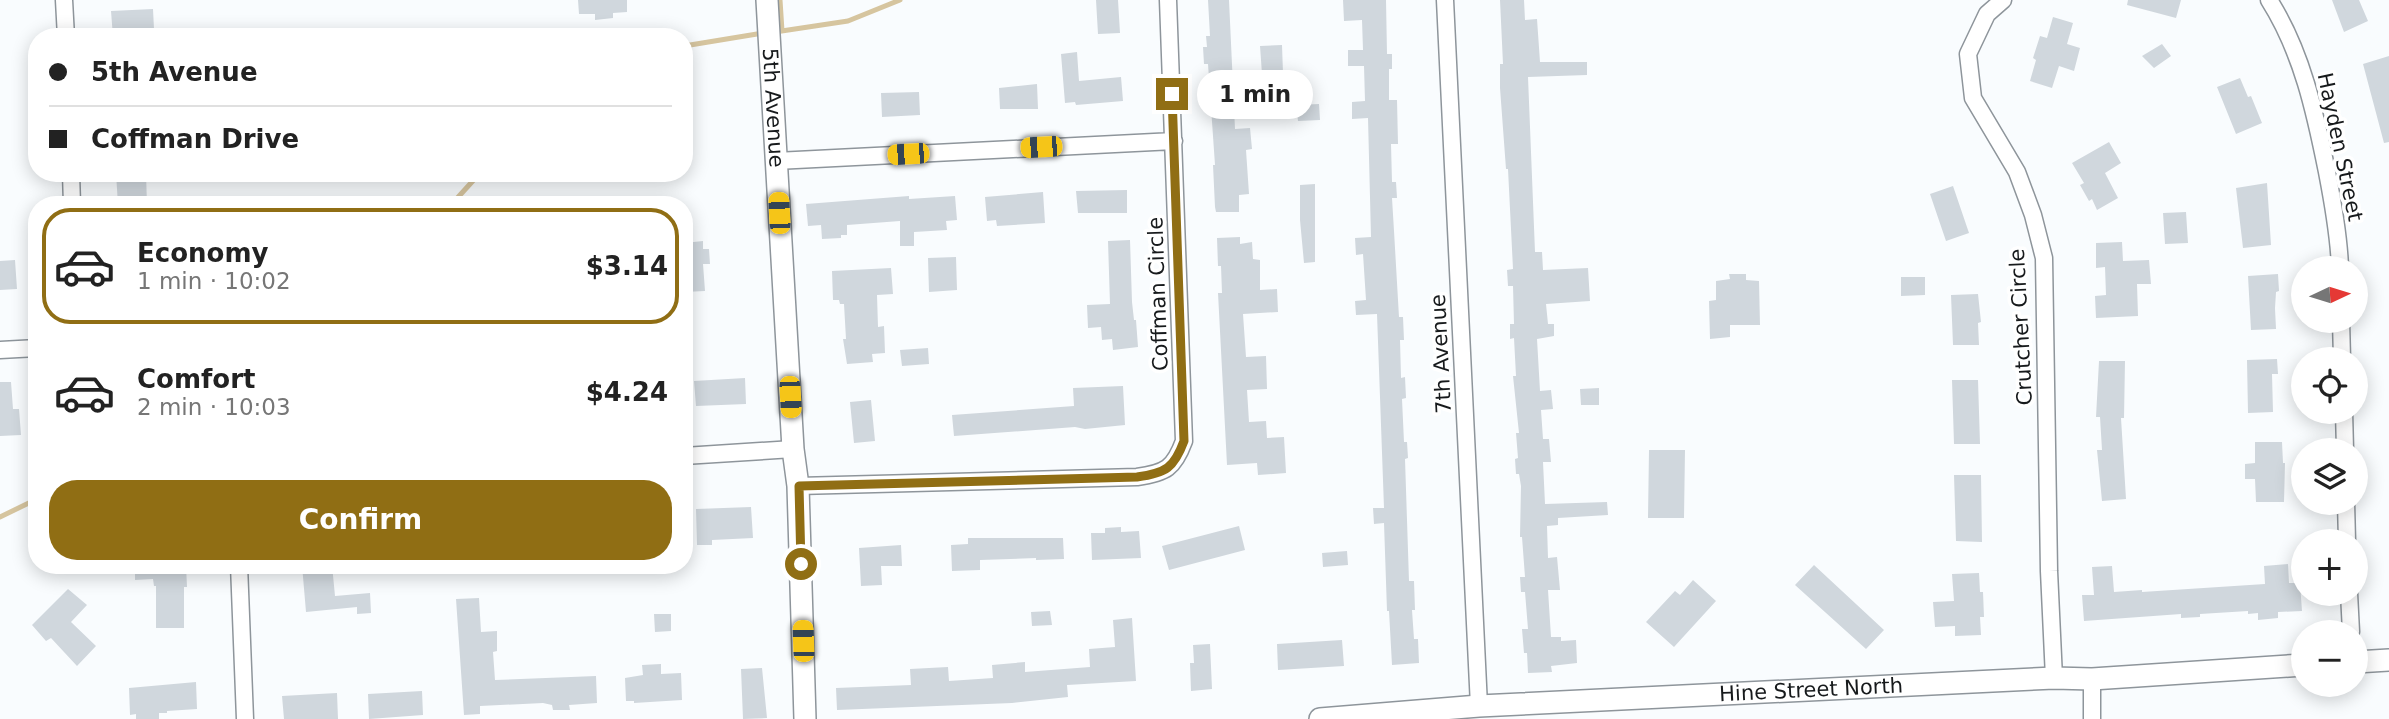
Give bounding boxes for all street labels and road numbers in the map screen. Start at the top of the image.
street label: 5th Avenue [758,47,789,168]
street label: Hayden Street [2313,71,2367,223]
street label: Coffman Circle [1143,216,1173,372]
street label: Crutcher Circle [2005,248,2037,406]
street label: 7th Avenue [1426,294,1456,414]
street label: Hine Street North [1719,673,1903,706]

